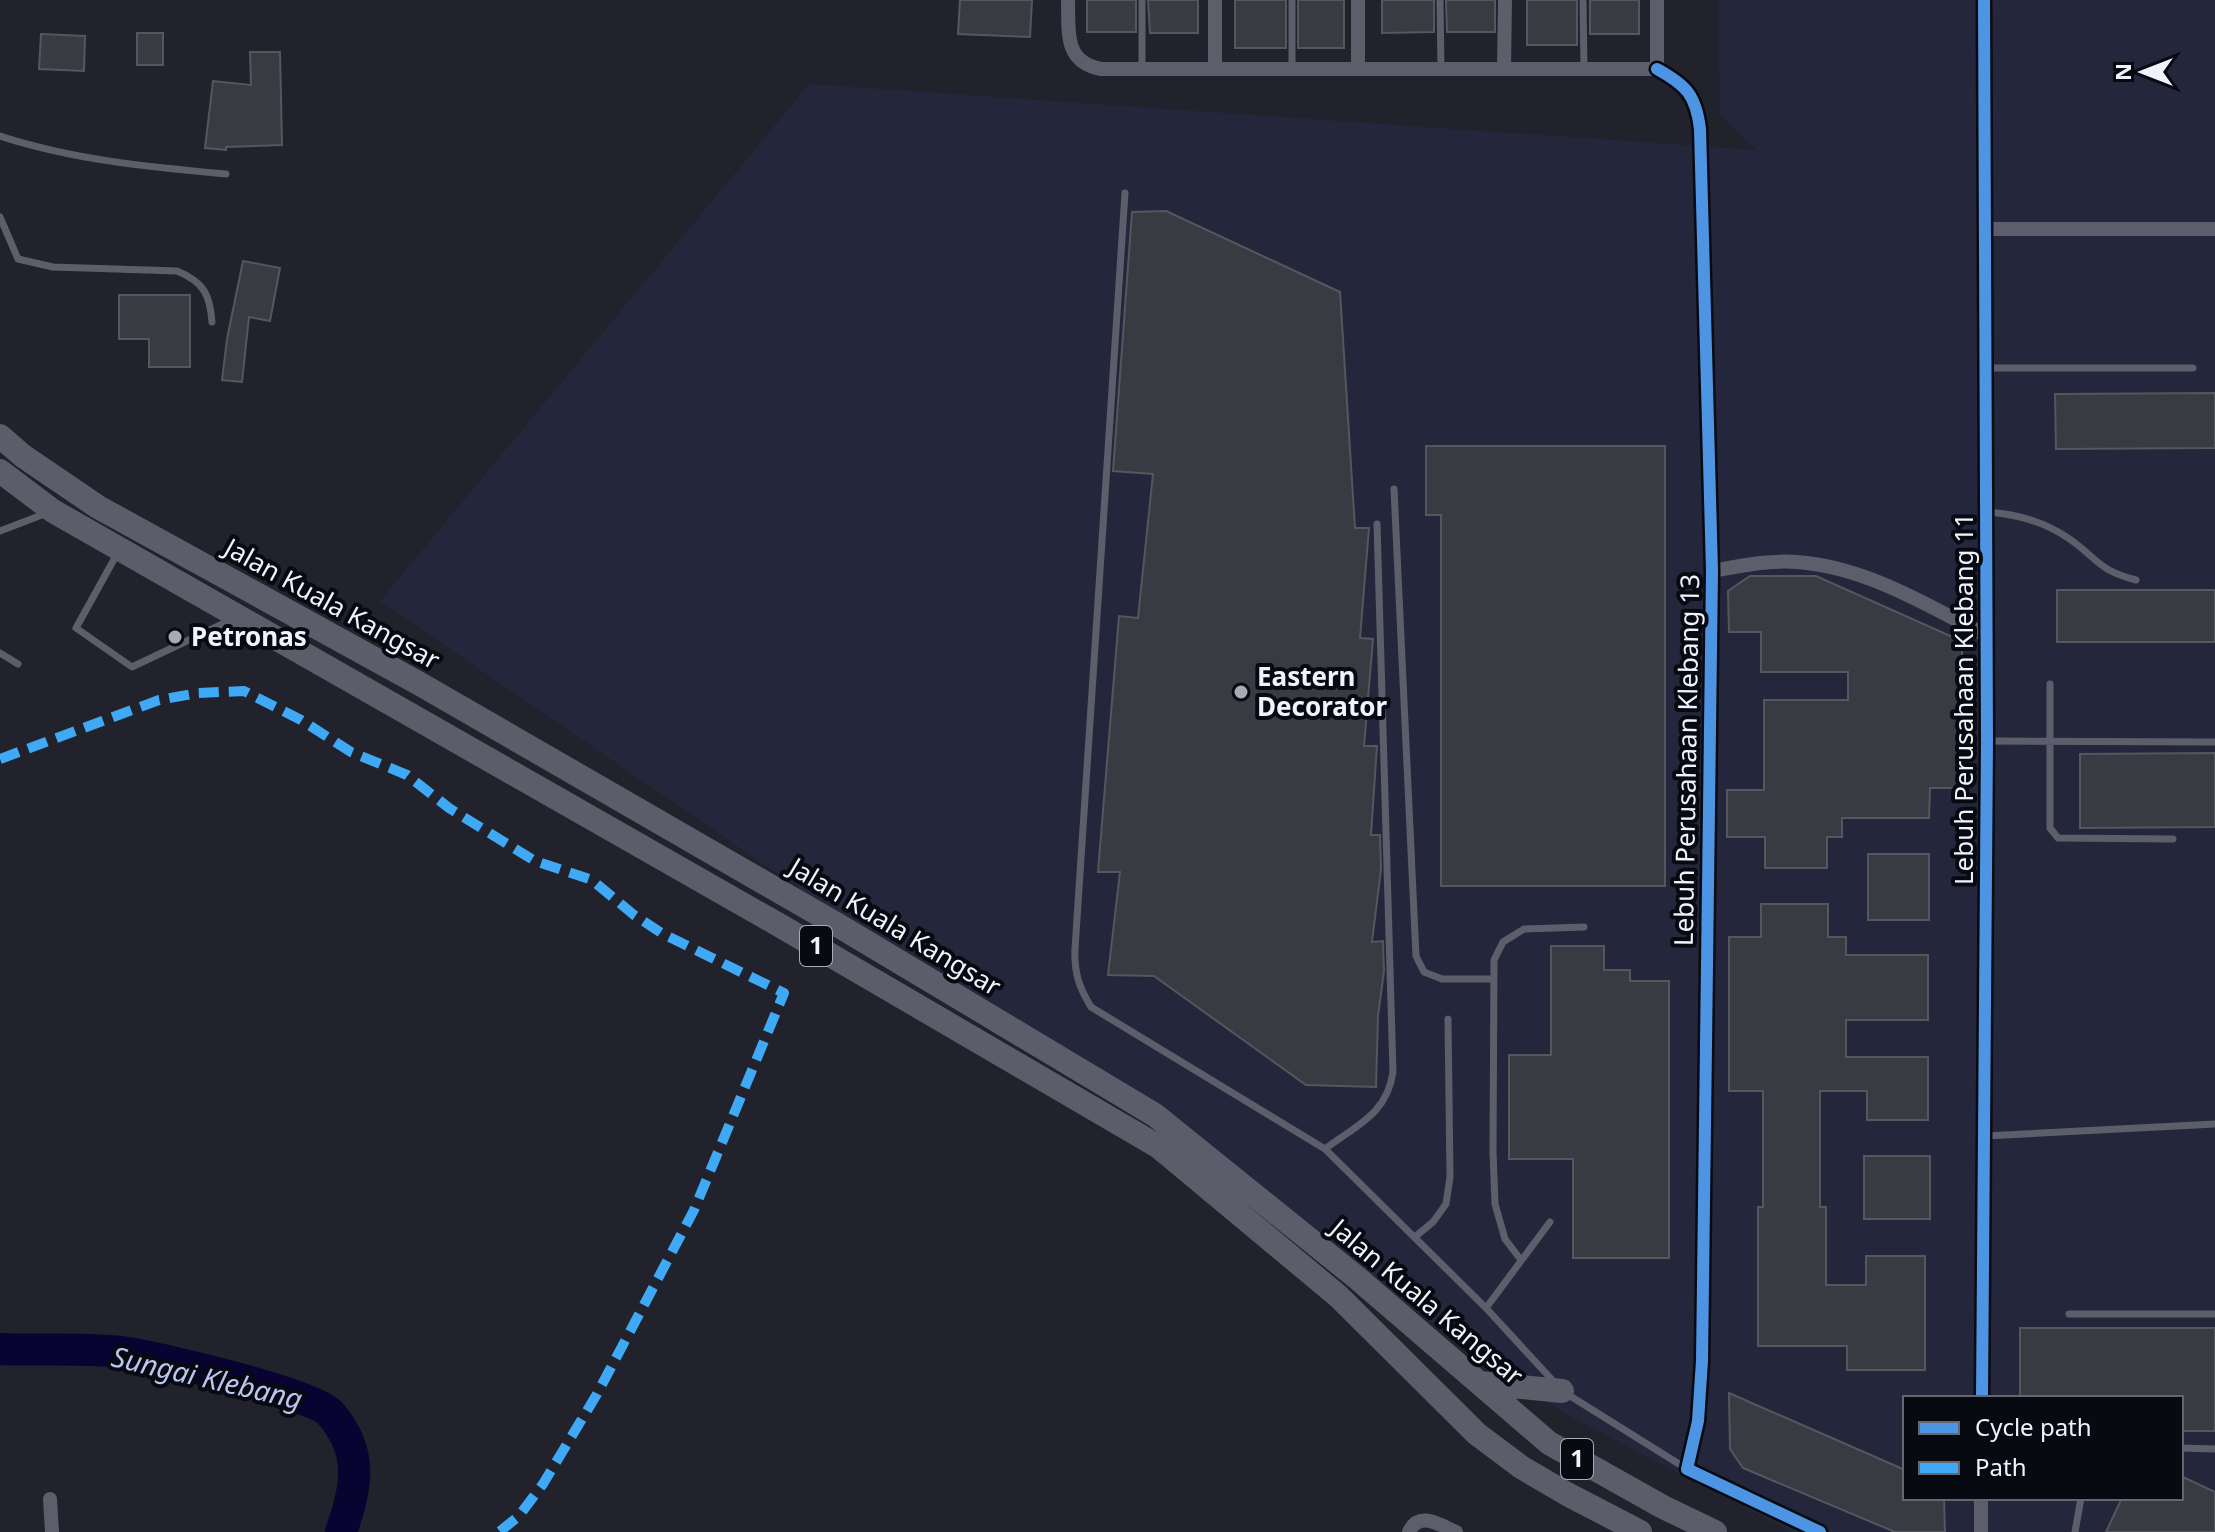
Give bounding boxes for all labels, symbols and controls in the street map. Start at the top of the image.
north arrow [2103,32,2183,112]
text: N [2107,63,2137,81]
street label: Lebuh Perusahaan Klebang 11 [1945,513,1981,885]
street label: Jalan Kuala Kangsar [216,527,447,677]
street label: Lebuh Perusahaan Klebang 13 [1665,574,1707,946]
place label: Petronas [191,618,307,654]
marker: Petronas [166,628,184,646]
place label: Eastern Decorator [1257,658,1387,724]
marker: Eastern Decorator [1232,683,1250,701]
street label: Jalan Kuala Kangsar [780,847,1008,1004]
road number: 1 [800,926,832,966]
street label: Jalan Kuala Kangsar [1321,1208,1532,1393]
water label: Sungai Klebang [108,1337,306,1417]
legend [1903,1396,2183,1500]
text: Cycle path [1975,1410,2092,1443]
road number: 1 [1561,1439,1593,1479]
text: Path [1975,1450,2026,1483]

